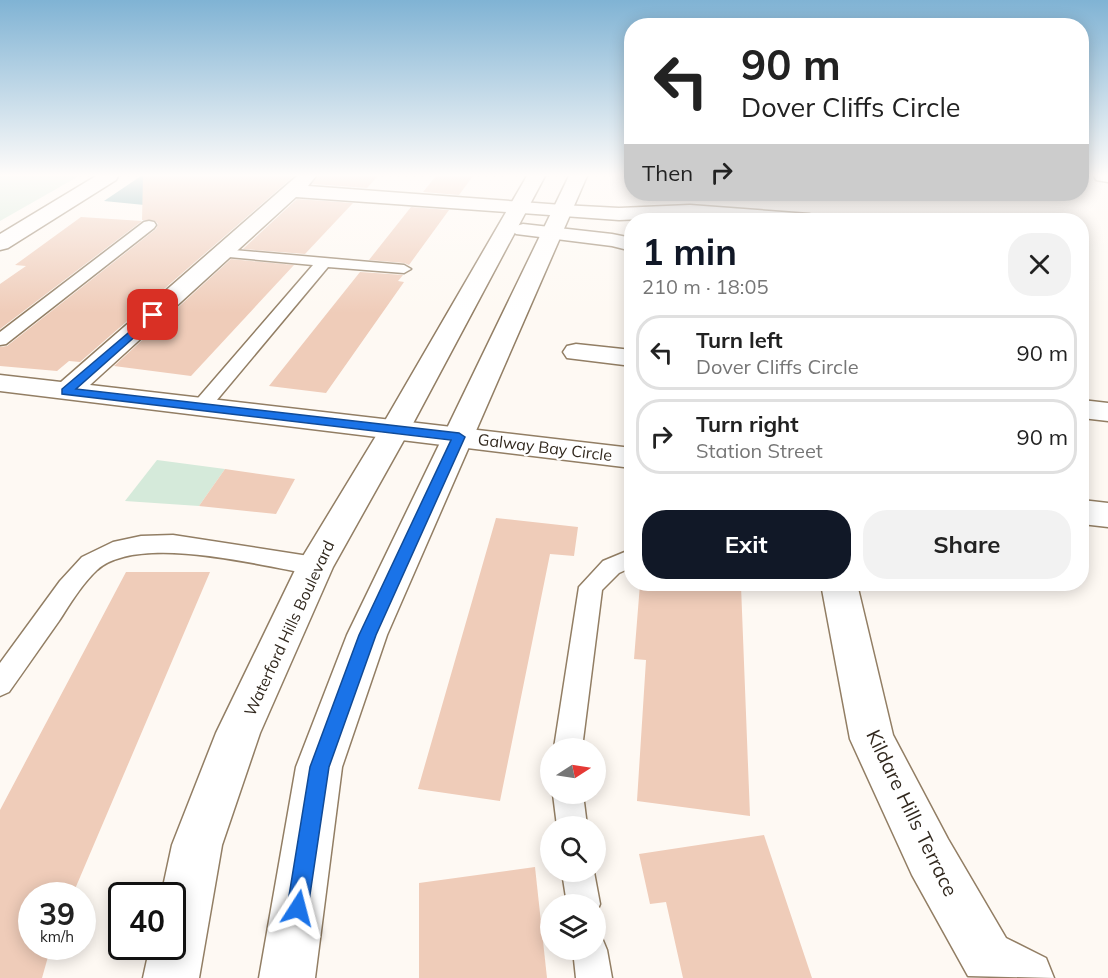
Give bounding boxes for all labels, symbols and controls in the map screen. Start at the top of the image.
text: 90 m [741,38,841,91]
icon: left [642,42,720,120]
text: Dover Cliffs Circle [741,90,961,124]
icon: right [705,156,738,189]
text: Then [642,159,693,187]
text: 1 min [642,229,737,274]
button: close [1008,233,1071,296]
text: 210 m · 18:05 [642,274,768,299]
pin [127,289,178,340]
icon: arrive [136,298,169,331]
text: Turn left [696,326,783,354]
icon: left [645,336,678,369]
text: 90 m [1017,339,1068,367]
text: Dover Cliffs Circle [696,354,859,379]
text: Turn right [696,410,799,438]
icon: right [645,420,678,453]
text: 90 m [1017,423,1068,451]
street label: Galway Bay Circle [477,429,613,465]
text: Station Street [696,438,823,463]
button: Exit [642,510,851,579]
button: Share [863,510,1071,579]
street label: Waterford Hills Boulevard [239,537,339,719]
street label: Kildare Hills Terrace [861,725,964,900]
north arrow [540,738,606,804]
map controls [540,738,606,960]
button: search [540,816,606,882]
position arrow [266,876,330,940]
speed limit sign: 40 [108,882,186,960]
button: layers [540,894,606,960]
text: 39 [39,895,75,933]
text: km/h [40,927,74,946]

